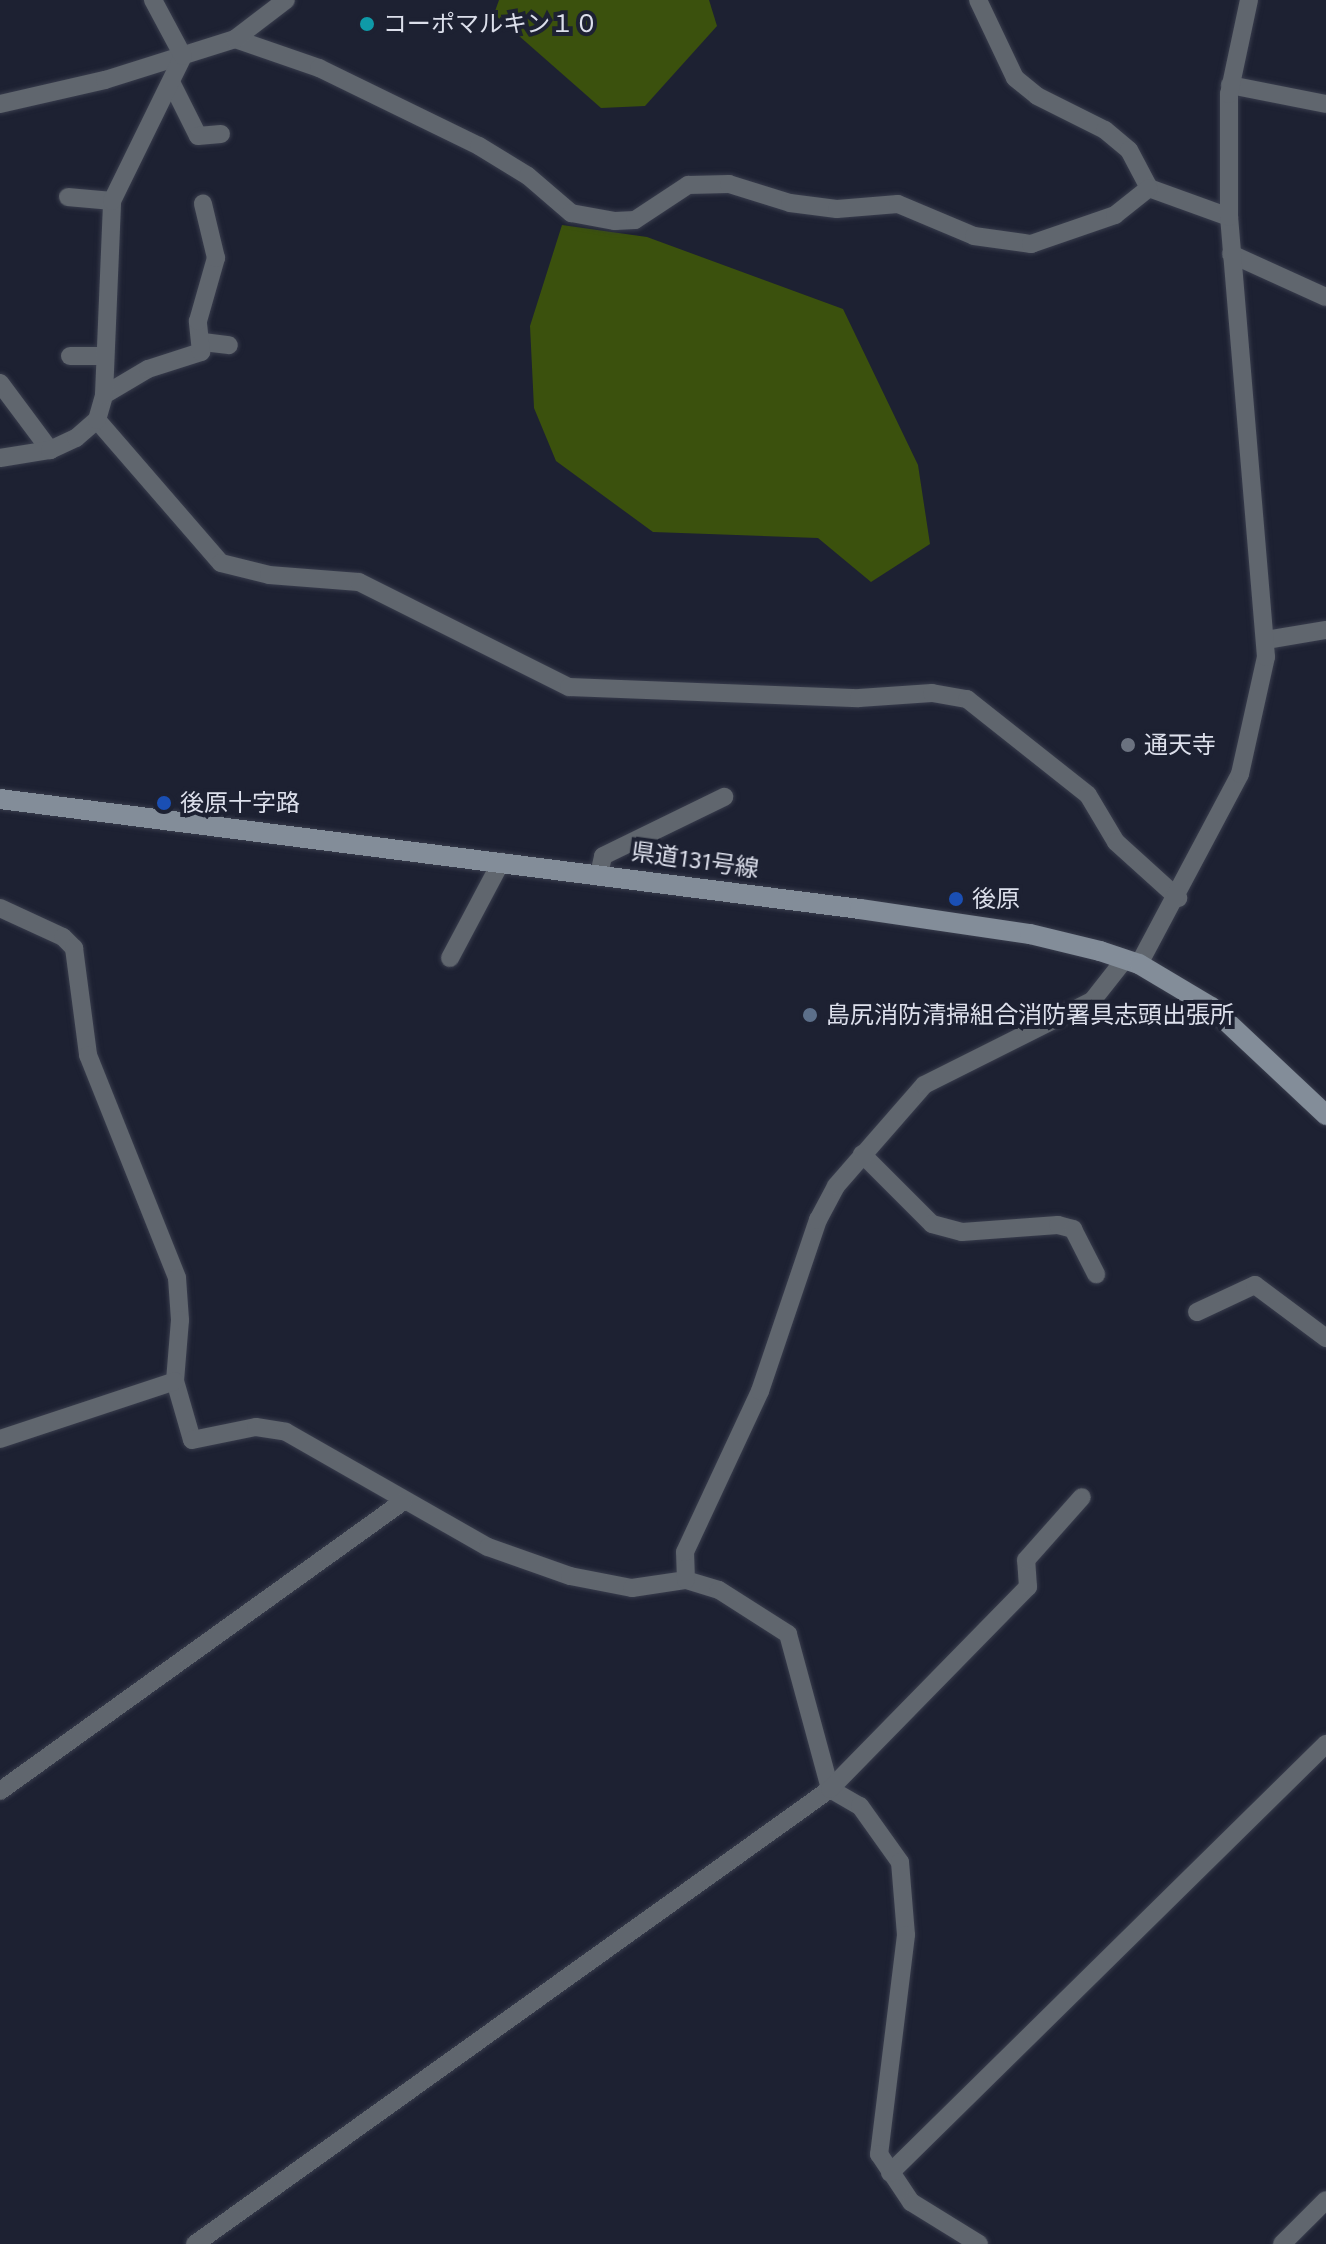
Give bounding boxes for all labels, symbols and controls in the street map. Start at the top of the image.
place label: コーポマルキン１０ [383,10,599,38]
marker: コーポマルキン１０ [358,15,376,33]
place label: 通天寺 [1144,731,1216,759]
marker: 通天寺 [1119,736,1137,754]
place label: 後原十字路 [180,789,300,817]
marker: 後原十字路 [155,794,173,812]
street label: 県道131号線 [629,837,761,883]
place label: 後原 [972,885,1020,913]
marker: 後原 [947,890,965,908]
place label: 島尻消防清掃組合消防署具志頭出張所 [826,1001,1234,1029]
marker: 島尻消防清掃組合消防署具志頭出張所 [801,1006,819,1024]

